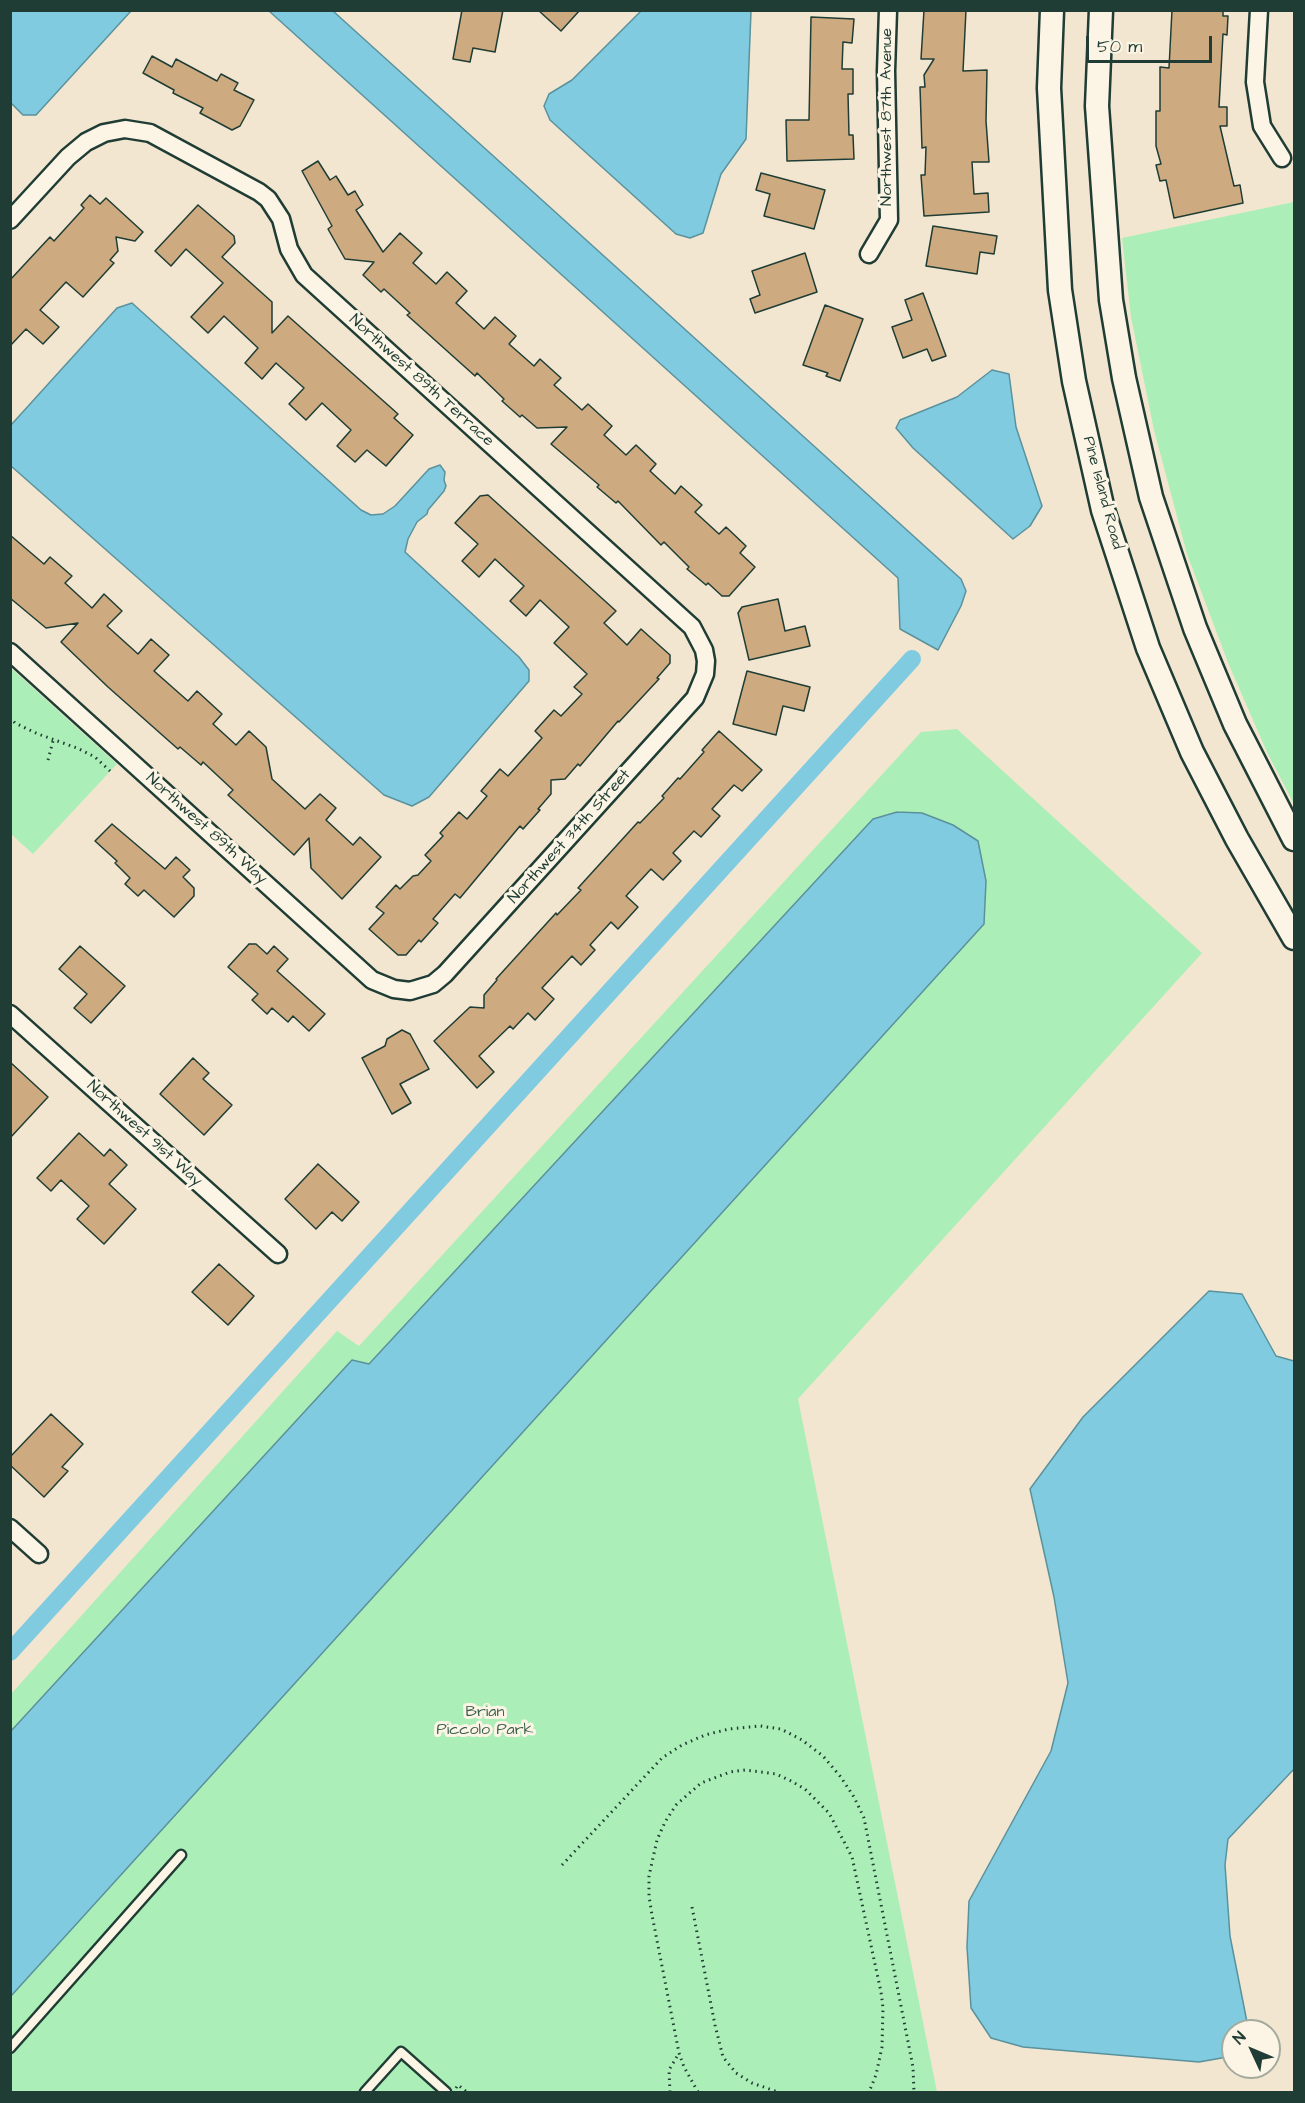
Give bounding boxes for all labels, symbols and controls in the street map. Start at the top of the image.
scale bar [1089,24,1215,62]
street label: Northwest 87th Avenue [878,28,898,206]
text: 50 m [1097,34,1142,59]
street label: Northwest 89th Terrace [345,311,497,451]
street label: Pine Island Road [1078,434,1126,552]
street label: Northwest 34th Street [505,766,635,908]
street label: Northwest 89th Way [141,769,271,889]
street label: Northwest 91st Way [82,1077,206,1191]
park label: Brian Piccolo Park [437,1703,533,1741]
north arrow [1221,2019,1281,2079]
text: N [1228,2027,1251,2049]

